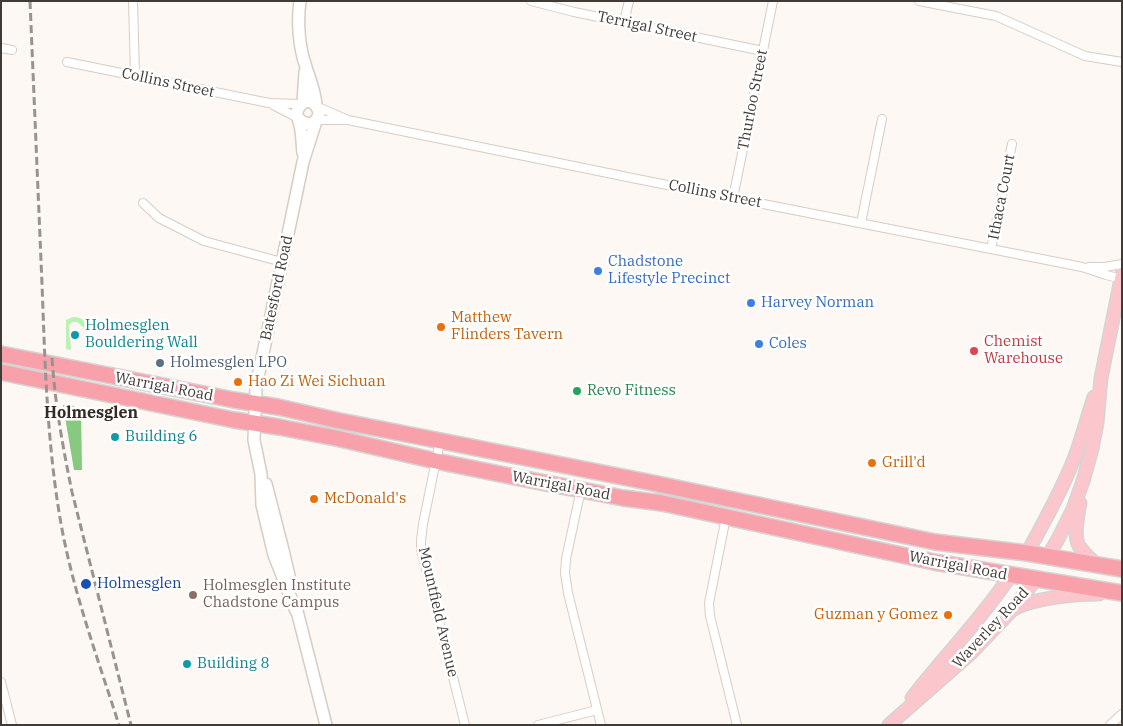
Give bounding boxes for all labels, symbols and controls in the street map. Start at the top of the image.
street label: Terrigal Street [595,8,699,46]
street label: Thurloo Street [734,48,772,152]
street label: Collins Street [120,64,216,102]
street label: Ithaca Court [985,153,1019,241]
street label: Collins Street [667,176,763,212]
street label: Batesford Road [257,234,297,342]
place label: Chadstone Lifestyle Precinct [608,253,730,288]
marker: Chadstone Lifestyle Precinct [592,265,604,277]
place label: Harvey Norman [761,294,874,312]
marker: Harvey Norman [745,297,757,309]
place label: Matthew Flinders Tavern [451,309,563,344]
place label: Holmesglen Bouldering Wall [85,317,198,352]
marker: Matthew Flinders Tavern [435,321,447,333]
marker: Holmesglen Bouldering Wall [69,329,81,341]
place label: Chemist Warehouse [984,333,1063,368]
place label: Coles [769,335,807,353]
marker: Coles [753,338,765,350]
marker: Chemist Warehouse [968,345,980,357]
place label: Holmesglen LPO [170,354,287,372]
marker: Holmesglen LPO [154,357,166,369]
street label: Warrigal Road [113,369,215,405]
place label: Hao Zi Wei Sichuan [248,373,385,391]
marker: Hao Zi Wei Sichuan [232,376,244,388]
place label: Revo Fitness [587,382,676,400]
marker: Revo Fitness [571,385,583,397]
district label: Holmesglen [44,403,138,423]
place label: Building 6 [125,428,197,446]
marker: Building 6 [109,431,121,443]
place label: Grill'd [882,454,926,472]
marker: Grill'd [866,457,878,469]
street label: Warrigal Road [510,468,612,504]
place label: McDonald's [324,490,406,508]
marker: McDonald's [308,493,320,505]
street label: Mountfield Avenue [414,545,462,679]
street label: Warrigal Road [907,548,1009,584]
place label: Holmesglen [97,575,182,593]
marker: Holmesglen [79,577,93,591]
place label: Holmesglen Institute Chadstone Campus [203,577,351,612]
street label: Waverley Road [949,584,1033,672]
marker: Holmesglen Institute Chadstone Campus [187,589,199,601]
place label: Guzman y Gomez [814,606,938,624]
marker: Guzman y Gomez [942,609,954,621]
place label: Building 8 [197,655,269,673]
marker: Building 8 [181,658,193,670]

